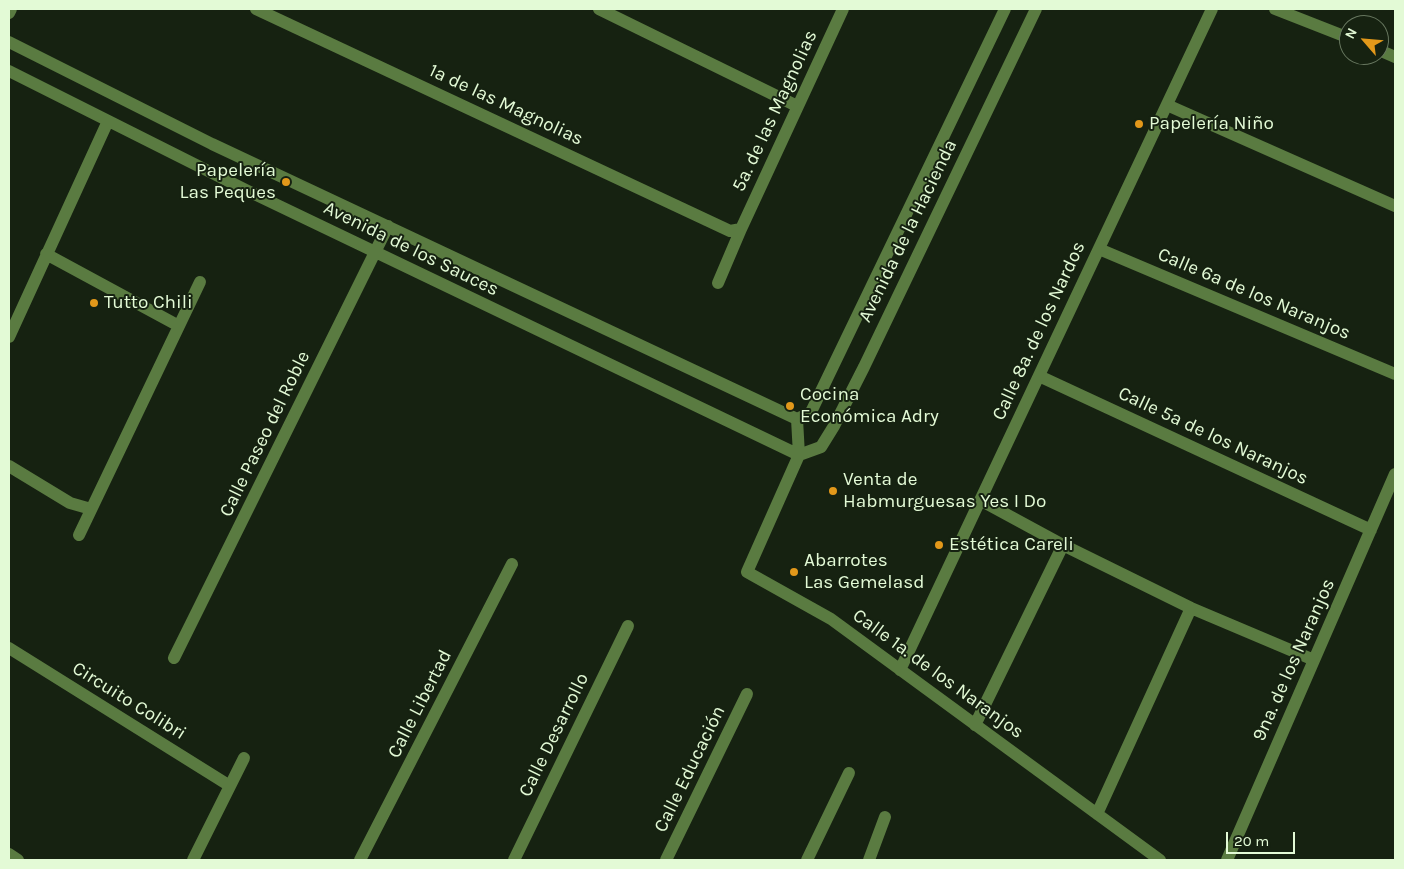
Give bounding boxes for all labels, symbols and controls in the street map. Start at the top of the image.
north arrow [1339,15,1389,65]
text: N [1341,25,1361,42]
street label: 5a. de las Magnolias [728,27,822,195]
street label: 1a de las Magnolias [425,59,587,151]
place label: Papelería Niño [1149,113,1274,135]
marker: Papelería Niño [1133,118,1145,130]
street label: Avenida de la Hacienda [854,136,962,326]
place label: Papelería Las Peques [180,160,276,204]
marker: Papelería Las Peques [280,176,292,188]
street label: Avenida de los Sauces [320,197,502,301]
street label: Calle 8a. de los Nardos [988,238,1090,424]
street label: Calle 6a de los Naranjos [1154,243,1354,345]
place label: Tutto Chili [104,292,193,314]
marker: Tutto Chili [88,297,100,309]
street label: Calle Paseo del Roble [215,347,315,521]
street label: Calle 5a de los Naranjos [1114,382,1312,490]
place label: Cocina Económica Adry [800,384,939,428]
marker: Cocina Económica Adry [784,400,796,412]
place label: Venta de Habmurguesas Yes I Do [843,469,1046,513]
marker: Venta de Habmurguesas Yes I Do [827,485,839,497]
place label: Estética Careli [949,534,1074,556]
marker: Estética Careli [933,539,945,551]
place label: Abarrotes Las Gemelasd [804,550,924,594]
marker: Abarrotes Las Gemelasd [788,566,800,578]
street label: 9na. de los Naranjos [1248,575,1340,745]
street label: Calle 1a. de los Naranjos [848,604,1028,744]
street label: Calle Libertad [383,646,457,762]
street label: Circuito Colibri [68,657,190,745]
street label: Calle Desarrollo [514,669,594,801]
street label: Calle Educación [649,702,731,836]
scale bar [1229,822,1298,854]
text: 20 m [1234,832,1269,850]

